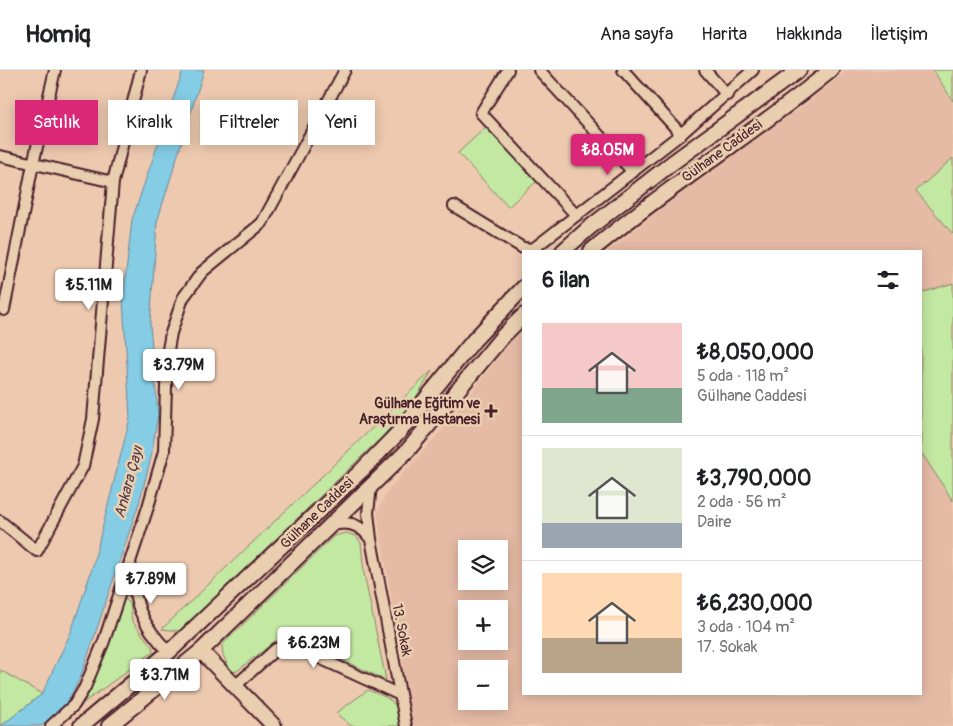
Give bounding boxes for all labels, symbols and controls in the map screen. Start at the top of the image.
text: Homiq [25,20,90,49]
text: Ana sayfa [600,23,673,46]
text: Harita [701,23,747,46]
text: Hakkında [775,23,842,46]
text: İletişim [870,23,928,46]
chip: Satılık [15,100,98,145]
chip: Kiralık [108,100,190,145]
chip: Filtreler [200,100,298,145]
chip: Yeni [308,100,375,145]
street label: Gülhane Caddesi [678,116,766,186]
pin: ₺8.05M [567,134,649,176]
text: ₺8.05M [582,140,634,160]
icon: filters [874,266,902,294]
text: 6 ilan [542,267,590,294]
pin: ₺5.11M [48,268,130,311]
text: ₺5.11M [66,275,112,295]
text: ₺8,050,000 [697,339,814,366]
icon: home [582,343,642,403]
pin: ₺3.79M [138,348,220,391]
text: ₺3.79M [154,355,204,375]
text: 5 oda · 118 m² [697,366,789,386]
text: Gülhane Caddesi [697,386,806,406]
place label: Gülhane Eğitim ve Araştırma Hastanesi [359,395,481,428]
marker: Gülhane Eğitim ve Araştırma Hastanesi [484,404,498,418]
water label: Ankara Çayı [110,443,148,520]
text: ₺3,790,000 [697,465,811,492]
icon: home [582,468,642,528]
street label: Gülhane Caddesi [277,474,357,552]
text: 2 oda · 56 m² [697,492,787,512]
text: Daire [697,512,731,532]
map controls [458,540,508,710]
button: layers [458,540,508,590]
pin: ₺7.89M [110,562,192,605]
text: ₺7.89M [126,569,176,589]
text: ₺6,230,000 [697,590,813,617]
icon: home [582,593,642,653]
button: + [458,600,508,650]
street label: 13. Sokak [389,602,415,658]
text: 3 oda · 104 m² [697,617,795,637]
pin: ₺6.23M [273,626,355,669]
text: ₺6.23M [288,633,340,653]
text: 17. Sokak [697,637,757,657]
pin: ₺3.71M [124,658,206,701]
button: − [458,660,508,710]
text: ₺3.71M [141,665,189,685]

